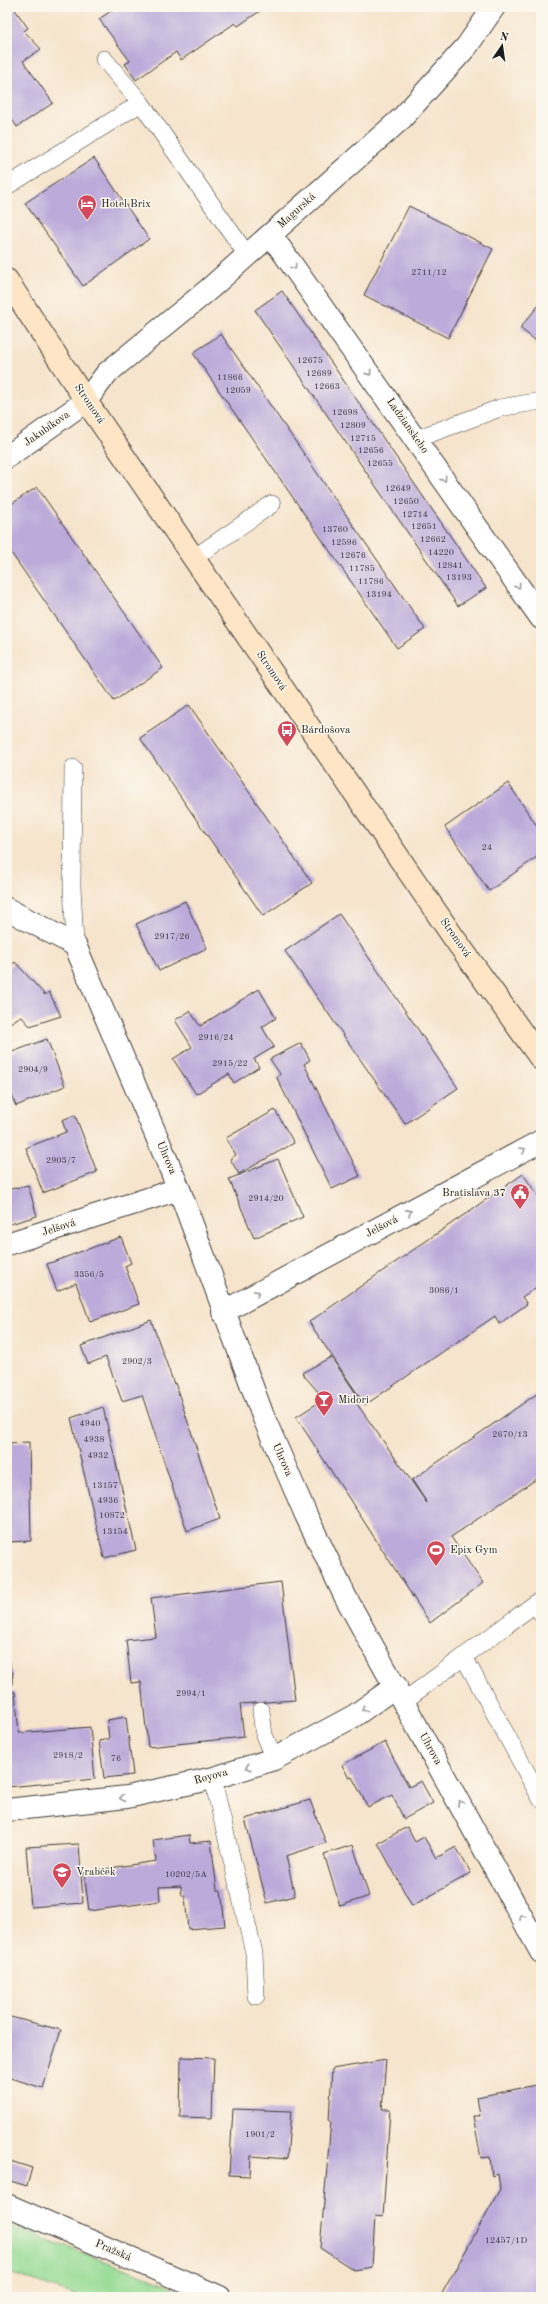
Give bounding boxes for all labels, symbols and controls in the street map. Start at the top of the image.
north arrow [482,26,522,66]
text: N [499,31,510,44]
street label: Magurská [276,191,319,231]
hotel icon: Hotel Brix [76,193,98,221]
place label: Hotel Brix [101,199,151,210]
one-way arrow [289,262,296,269]
house number: 2711/12 [411,268,447,277]
house number: 12675 [297,356,323,365]
one-way arrow [364,368,371,375]
house number: 12689 [306,369,332,378]
house number: 11866 [217,373,243,382]
street label: Stromová [72,382,107,426]
house number: 12663 [314,382,340,391]
house number: 12059 [225,386,251,395]
street label: Ladzianskeho [384,396,430,456]
house number: 12698 [332,408,358,417]
street label: Jakubíkova [22,409,72,449]
house number: 12809 [340,421,366,430]
house number: 12715 [350,434,376,443]
house number: 12656 [358,446,384,455]
house number: 12655 [367,459,393,468]
one-way arrow [439,475,447,482]
house number: 12649 [385,484,411,493]
house number: 12650 [393,497,419,506]
house number: 12714 [402,510,428,519]
house number: 12651 [411,522,437,531]
house number: 13760 [322,525,348,534]
house number: 12662 [420,535,446,544]
house number: 12596 [331,538,357,547]
house number: 14220 [428,548,454,557]
house number: 12676 [340,551,366,560]
house number: 12841 [437,561,463,570]
house number: 11785 [349,564,375,573]
house number: 13193 [446,573,472,582]
house number: 11786 [358,577,384,586]
one-way arrow [513,581,520,588]
house number: 13194 [366,590,392,599]
street label: Stromová [254,649,289,693]
bus stop icon: Bárdošova [276,719,298,747]
place label: Bárdošova [301,725,351,736]
house number: 24 [482,843,492,852]
street label: Stromová [438,916,473,960]
house number: 2917/26 [154,932,190,941]
house number: 2916/24 [198,1033,234,1042]
house number: 2915/22 [212,1059,248,1068]
house number: 2904/9 [18,1065,48,1074]
street label: Uhrova [154,1140,178,1177]
one-way arrow [519,1148,526,1155]
house number: 2903/7 [46,1156,76,1165]
public building icon: Bratislava 37 [509,1182,531,1210]
place label: Bratislava 37 [442,1188,506,1199]
house number: 2914/20 [248,1194,284,1203]
one-way arrow [405,1210,412,1217]
street label: Jelšová [364,1214,400,1240]
street label: Jelšová [41,1217,78,1239]
house number: 3356/5 [74,1270,104,1279]
house number: 3086/1 [429,1286,459,1295]
one-way arrow [253,1290,260,1298]
house number: 2902/3 [122,1357,152,1366]
bar icon: Midori [313,1389,335,1417]
place label: Midori [338,1395,369,1406]
house number: 4940 [80,1419,100,1428]
house number: 2670/13 [492,1430,528,1439]
house number: 4938 [84,1435,104,1444]
street label: Uhrova [270,1442,294,1479]
house number: 4932 [88,1451,108,1460]
house number: 13157 [92,1481,118,1490]
house number: 4936 [98,1496,118,1505]
house number: 10872 [99,1511,125,1520]
house number: 13154 [102,1527,128,1536]
sports icon: Epix Gym [425,1539,447,1567]
place label: Epix Gym [450,1545,498,1556]
house number: 2994/1 [176,1689,206,1698]
one-way arrow [361,1704,368,1712]
street label: Uhrova [417,1731,444,1767]
house number: 2918/2 [53,1751,83,1760]
house number: 76 [111,1754,121,1763]
one-way arrow [245,1762,252,1771]
street label: Royova [193,1767,230,1787]
one-way arrow [119,1793,125,1802]
one-way arrow [457,1800,464,1808]
school or university icon: Vrabček [51,1861,73,1889]
place label: Vrabček [76,1867,116,1878]
house number: 10202/5A [165,1870,207,1879]
one-way arrow [520,1914,527,1922]
house number: 1901/2 [245,2130,275,2139]
house number: 12457/1D [485,2236,527,2245]
street label: Pražská [93,2238,133,2264]

